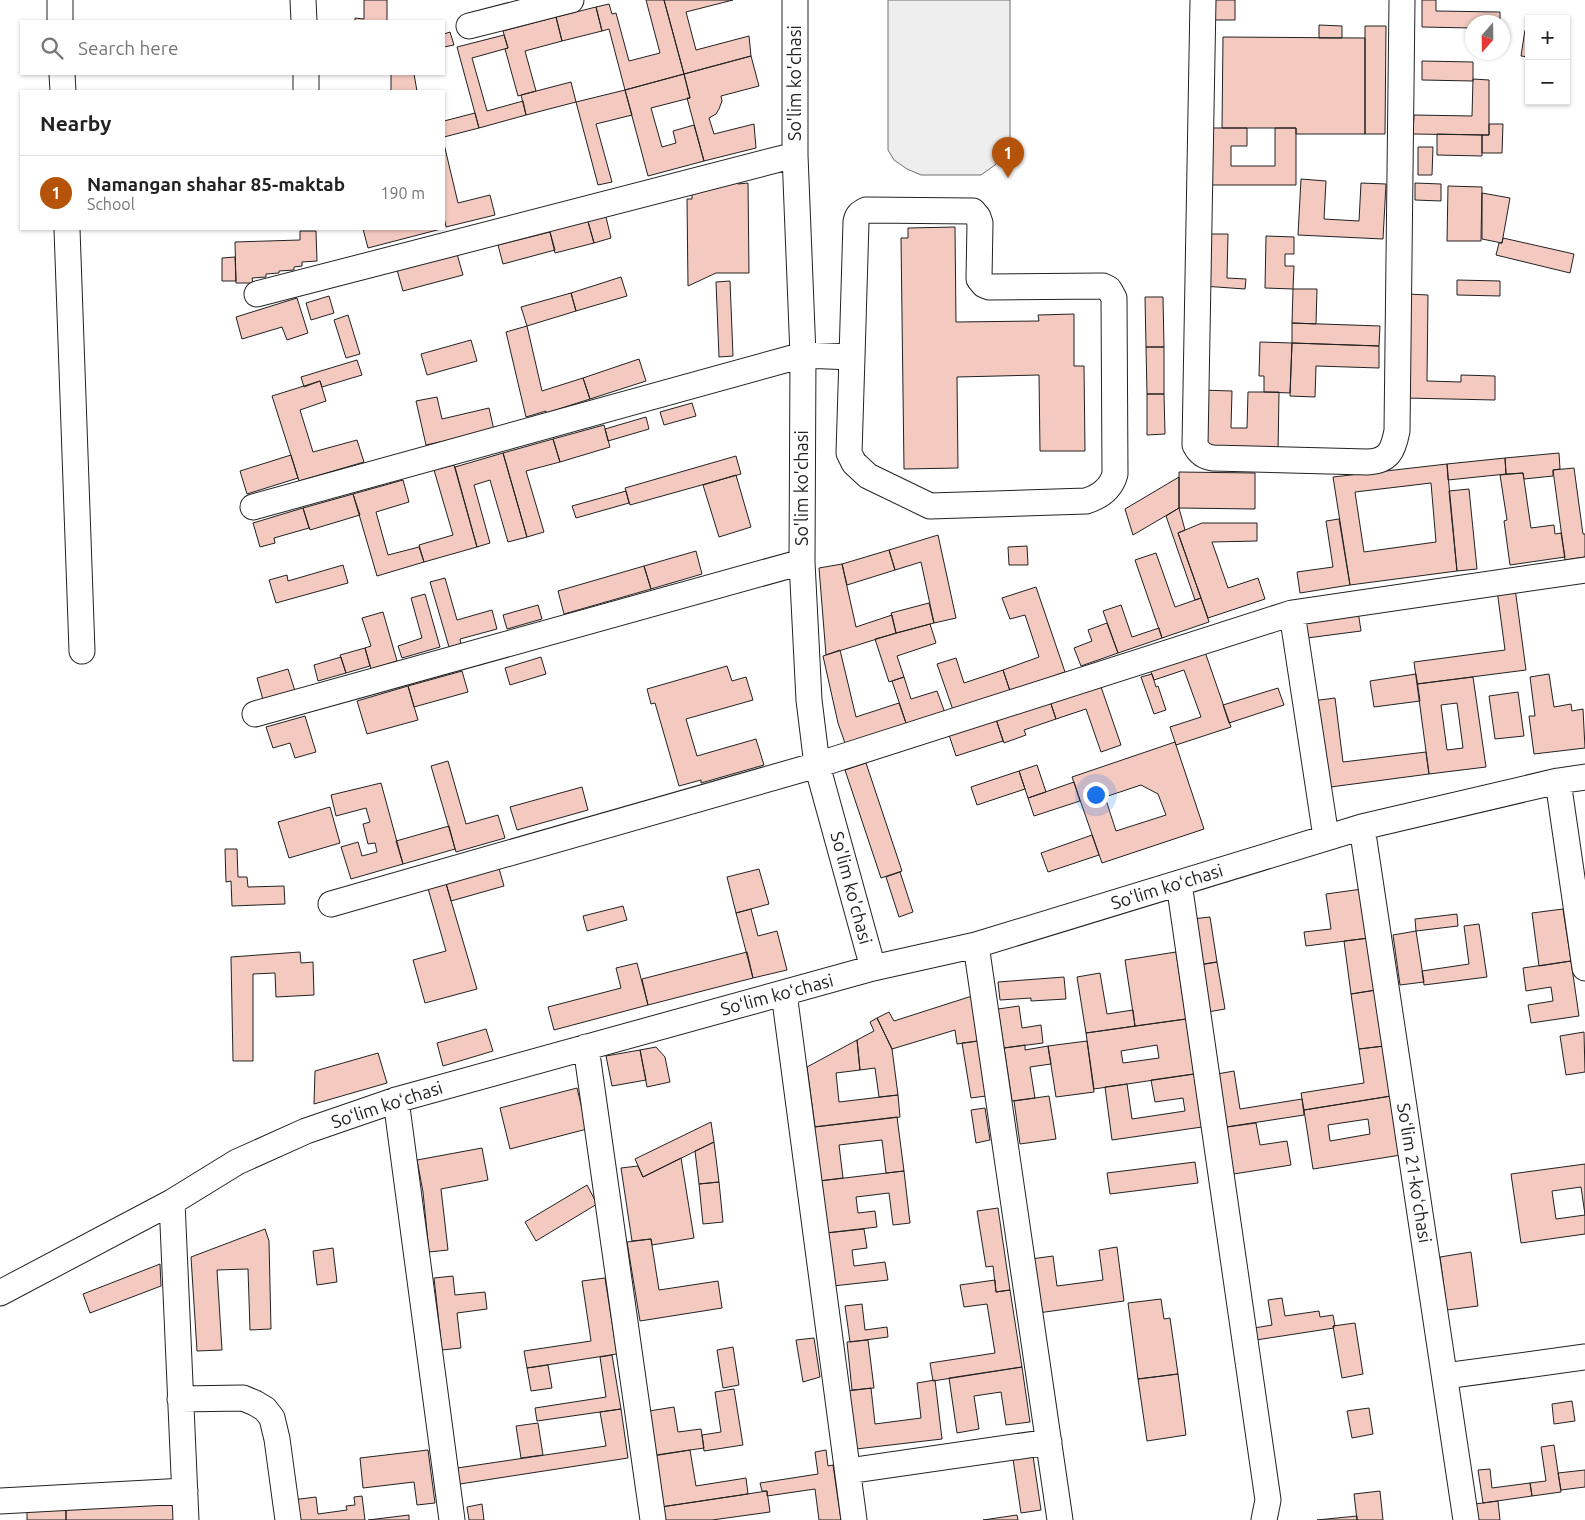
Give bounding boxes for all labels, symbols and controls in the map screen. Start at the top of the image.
north arrow [1465,15,1510,60]
map controls [1525,15,1570,105]
button: + [1525,15,1570,60]
search box [20,20,445,75]
street label: So'lim ko'chasi [784,25,804,141]
icon: search [38,34,66,62]
text: Search here [78,37,178,59]
button: − [1525,60,1570,105]
text: Nearby [40,111,111,135]
pin: 1 [992,137,1024,178]
text: Namangan shahar 85-maktab [87,173,345,195]
text: 1 [51,184,61,202]
text: 190 m [380,184,425,202]
text: School [87,195,135,213]
street label: So'lim ko'chasi [791,430,811,546]
your location [1083,782,1109,808]
street label: So'lim ko'chasi [827,829,877,946]
street label: Soʻlim koʻchasi [1108,860,1225,913]
street label: Soʻlim koʻchasi [718,969,835,1019]
street label: Soʻlim koʻchasi [328,1077,445,1131]
street label: Soʻlim 21-koʻchasi [1394,1101,1436,1244]

